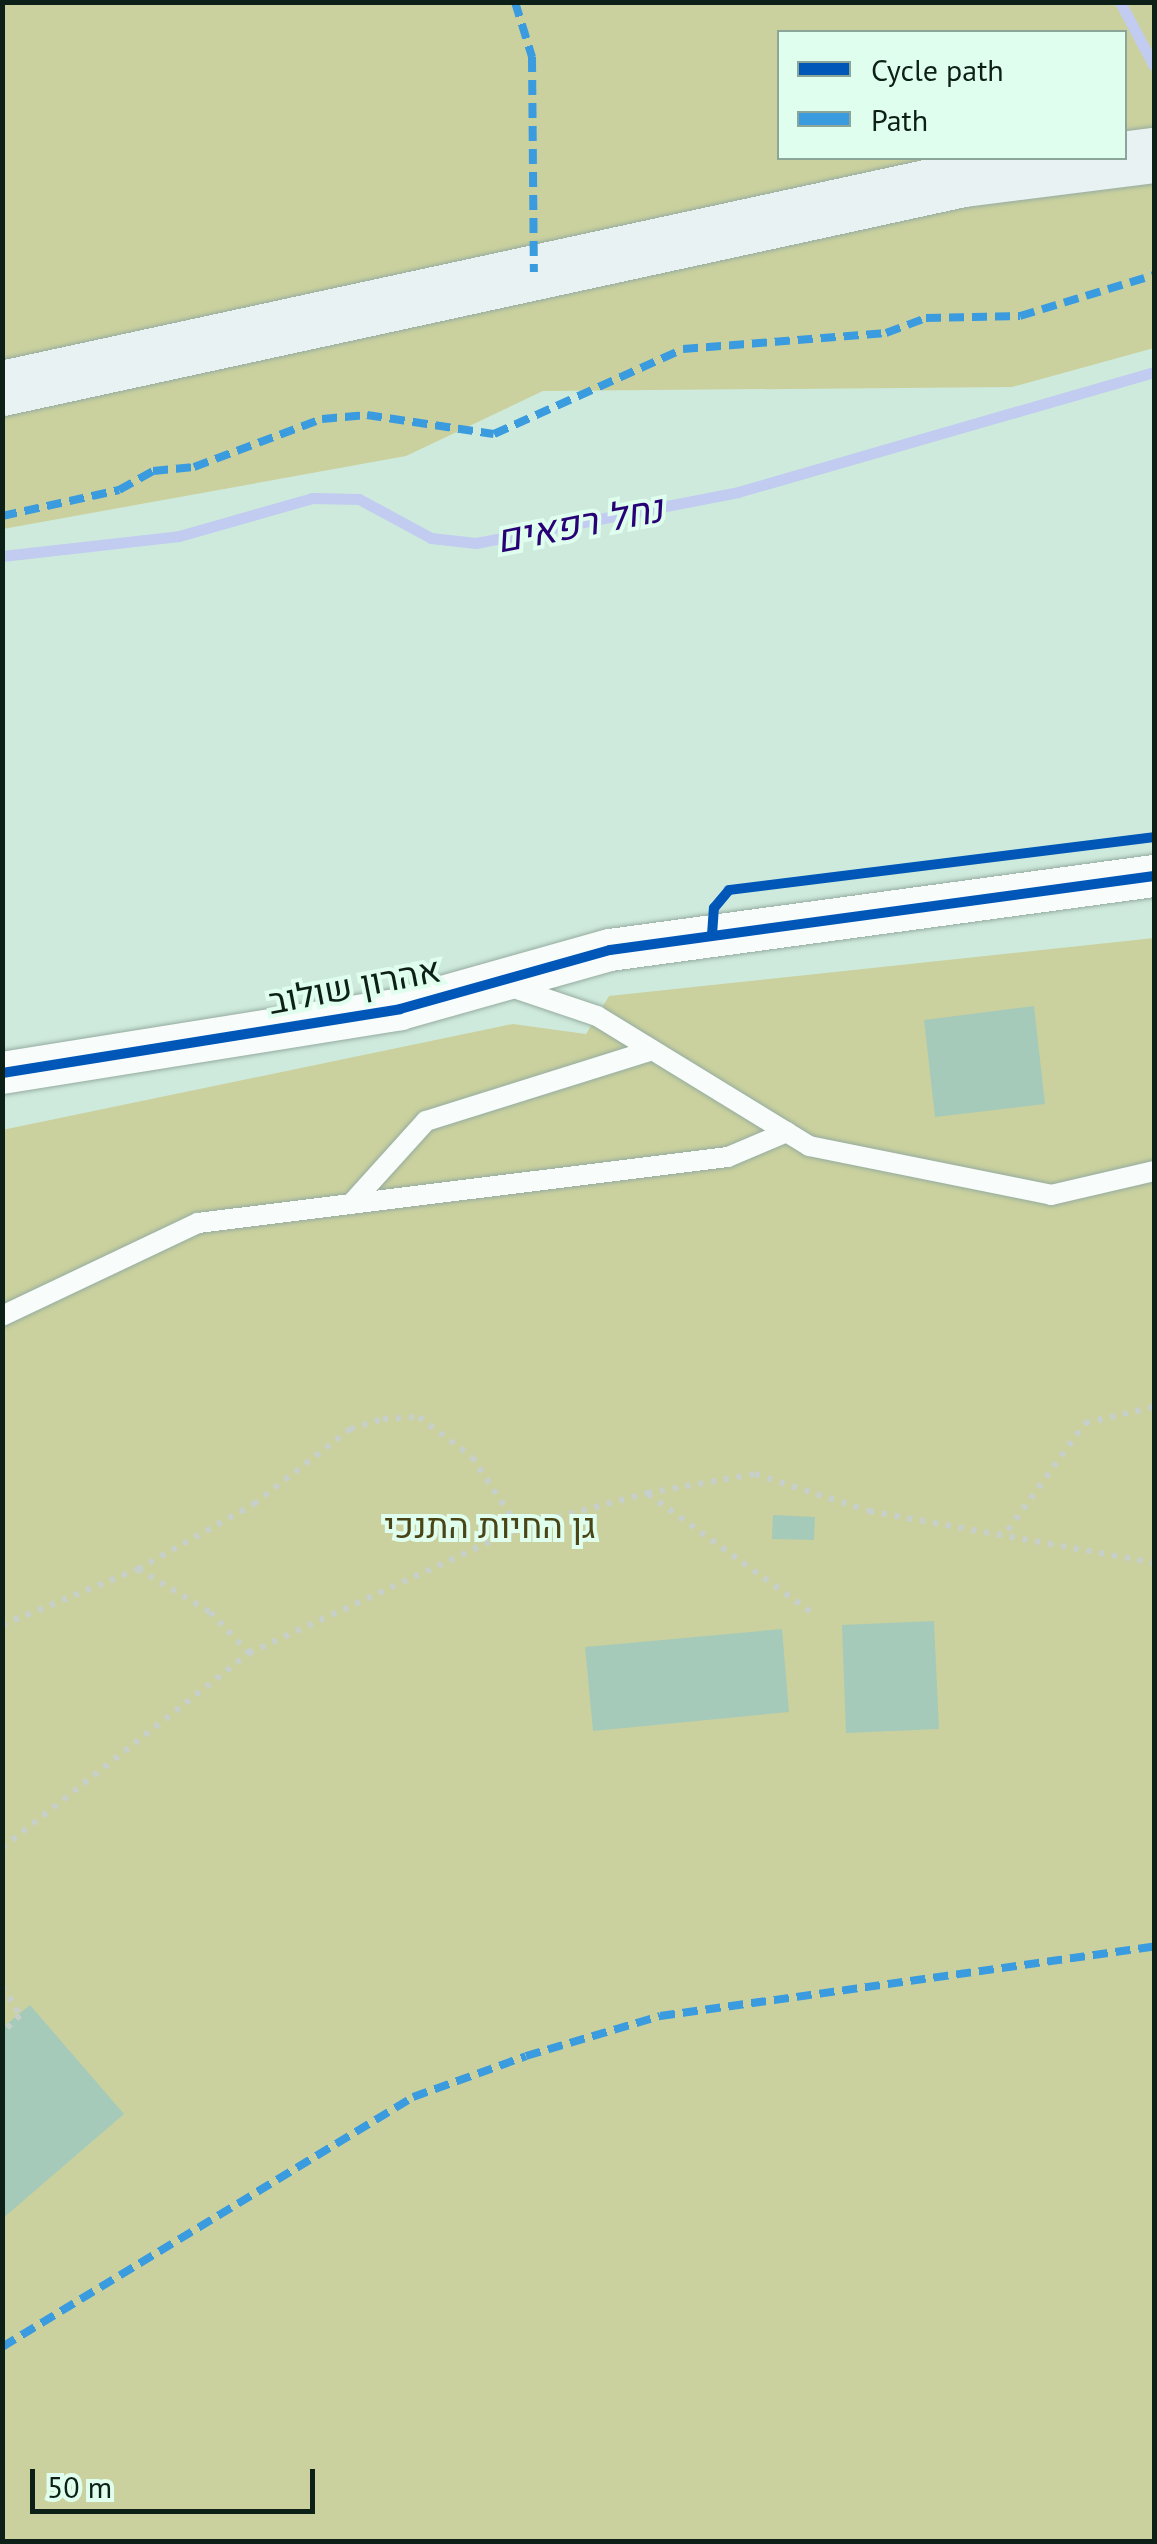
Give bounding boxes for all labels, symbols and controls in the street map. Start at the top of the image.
legend [777,30,1127,160]
text: Cycle path [871,50,1004,89]
text: Path [871,100,928,139]
water label: נחל רפאים [492,484,666,562]
street label: אהרון שולוב [264,948,444,1022]
park label: גן החיות התנכי [384,1504,596,1546]
scale bar [35,2449,320,2511]
text: 50 m [47,2467,112,2506]

